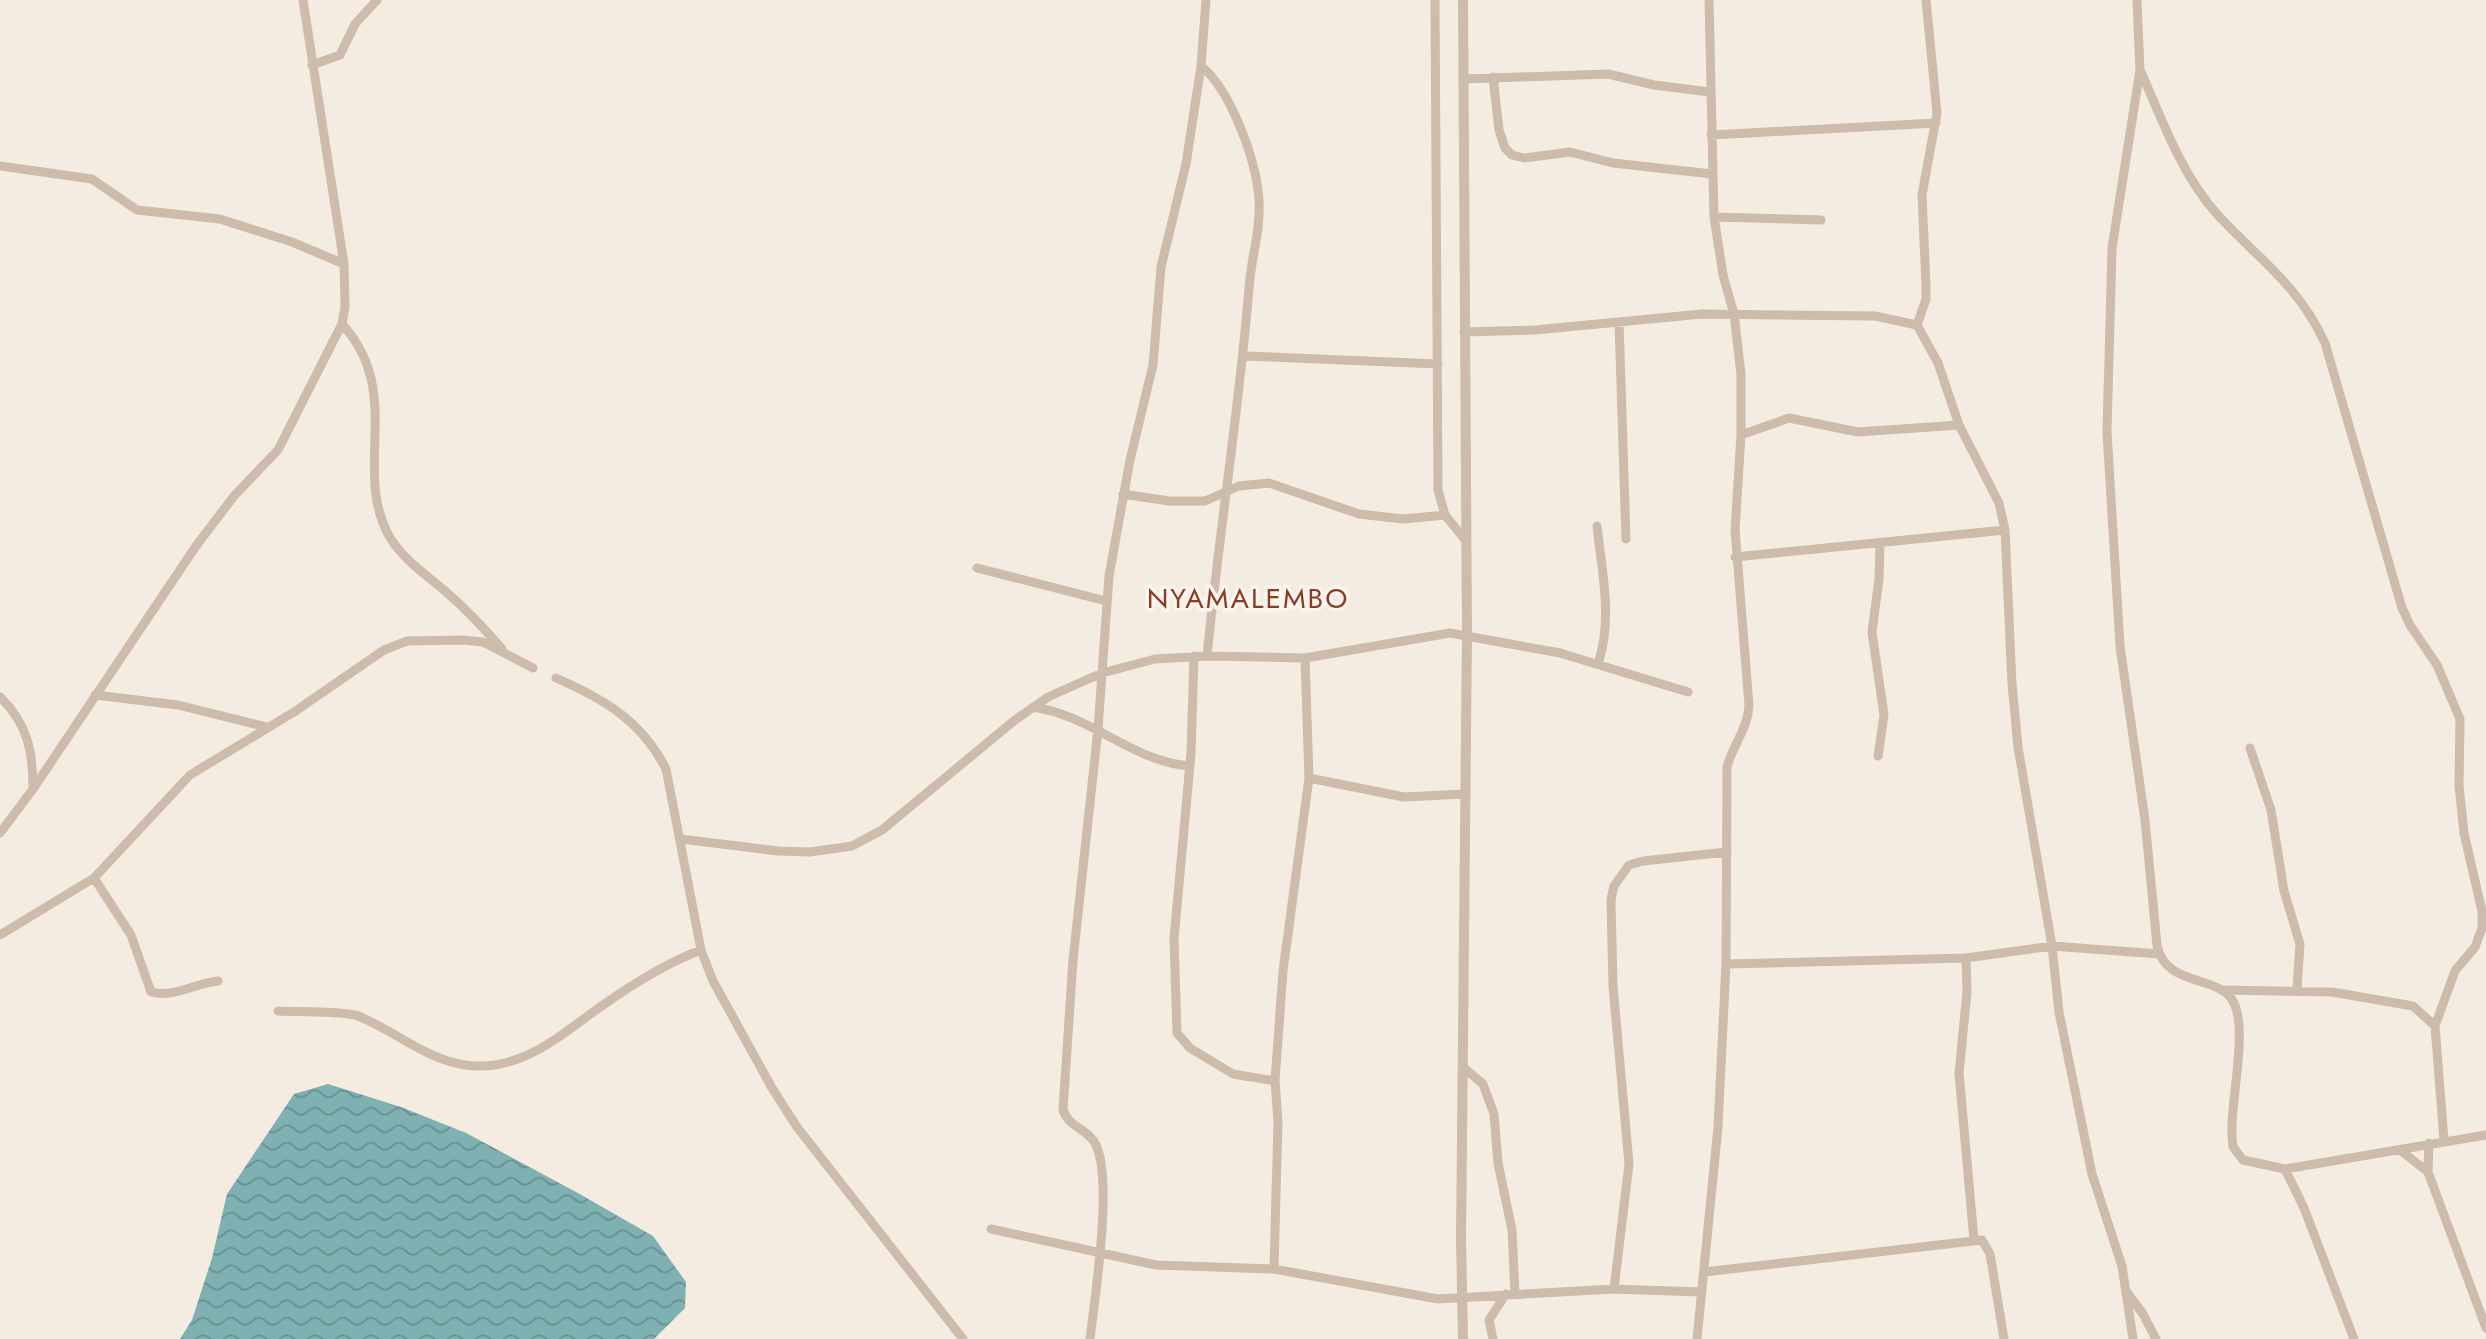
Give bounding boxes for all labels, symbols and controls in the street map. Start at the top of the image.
district label: NYAMALEMBO [1147,578,1349,619]

